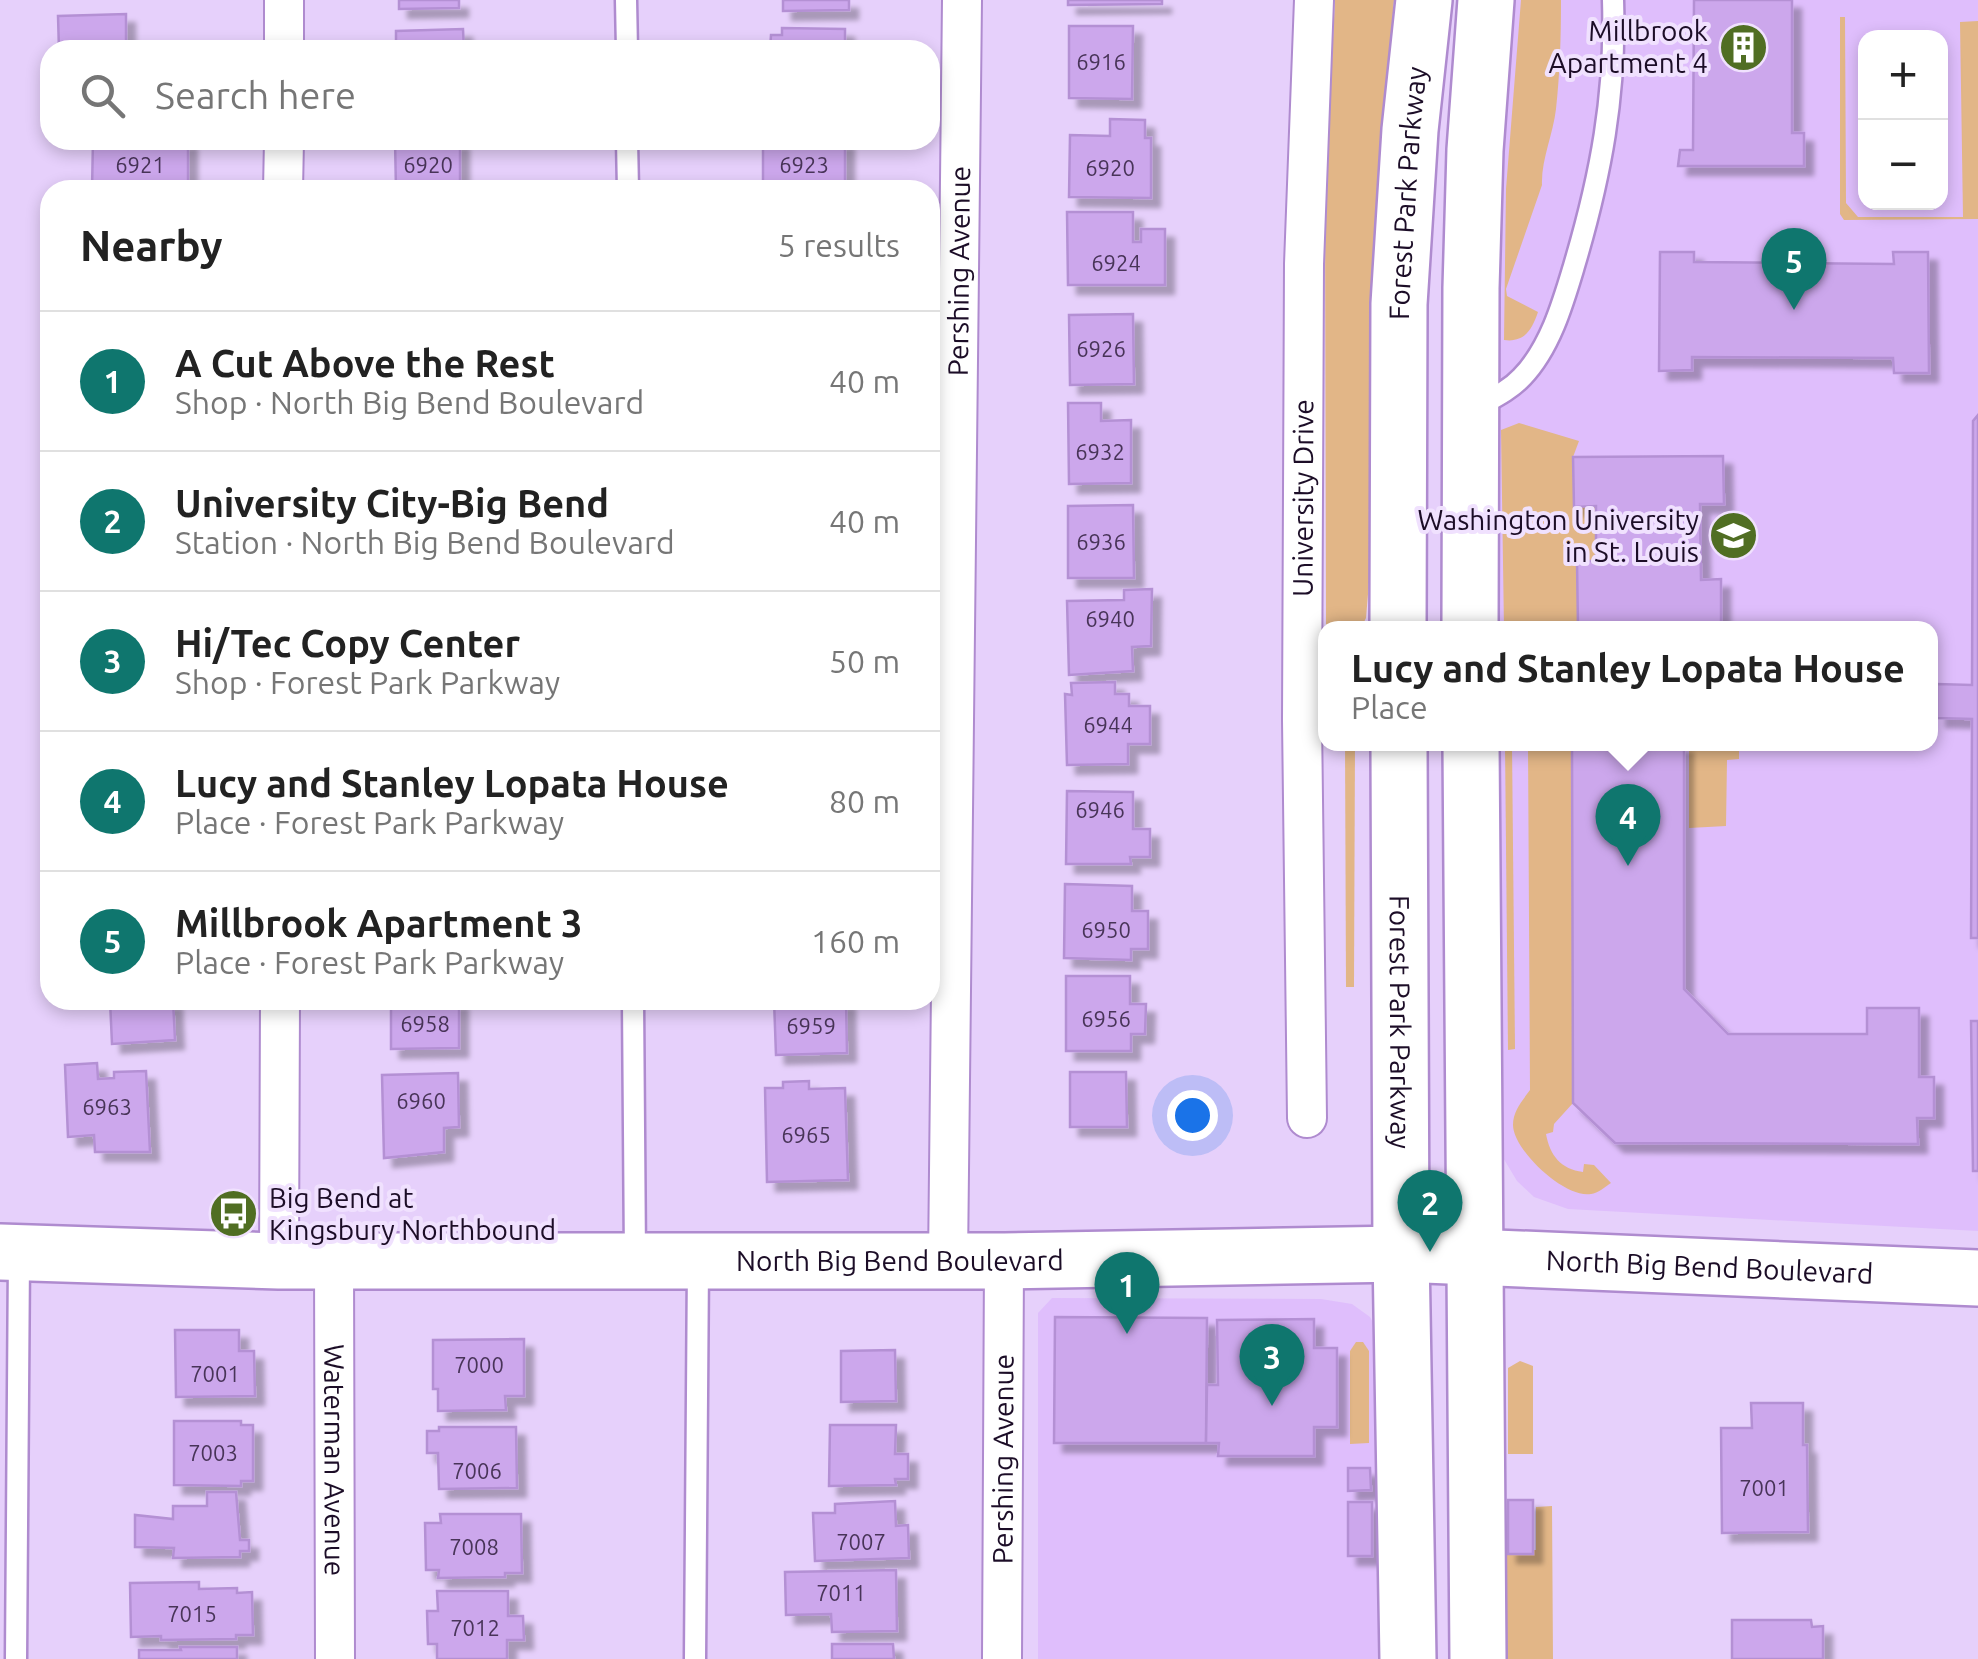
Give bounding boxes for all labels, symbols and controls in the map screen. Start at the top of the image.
place label: Millbrook Apartment 4 [1549,15,1708,78]
building icon: Millbrook Apartment 4 [1717,21,1769,73]
map controls [1858,30,1948,210]
button: + [1858,30,1948,120]
search box [40,40,940,150]
house number: 6916 [1076,49,1126,74]
street label: Forest Park Parkway [1383,65,1432,320]
icon: search [75,68,130,123]
text: Search here [155,74,356,116]
button: − [1858,120,1948,210]
house number: 6921 [115,152,165,177]
house number: 6920 [403,152,453,177]
house number: 6923 [779,152,829,177]
house number: 6920 [1085,155,1135,180]
street label: Pershing Avenue [942,166,975,376]
text: Nearby [80,222,223,269]
text: 5 results [778,227,900,263]
pin: 5 [1762,228,1826,310]
house number: 6924 [1091,250,1141,275]
house number: 6926 [1076,336,1126,361]
text: A Cut Above the Rest [175,342,555,384]
text: 1 [103,363,122,399]
text: 40 m [829,363,900,399]
text: Shop · North Big Bend Boulevard [175,384,644,420]
street label: University Drive [1287,399,1318,597]
house number: 6932 [1075,439,1125,464]
text: University City-Big Bend [175,482,609,524]
text: 2 [103,503,122,539]
text: 40 m [829,503,900,539]
place label: Washington University in St. Louis [1417,504,1699,567]
school or university icon: Washington University in St. Louis [1708,510,1760,562]
text: Station · North Big Bend Boulevard [175,524,675,560]
house number: 6936 [1076,529,1126,554]
house number: 6940 [1085,606,1135,631]
popup [1318,621,1938,751]
text: Hi/Tec Copy Center [175,622,520,664]
text: 3 [103,643,122,679]
text: 50 m [829,643,900,679]
text: Lucy and Stanley Lopata House [1351,647,1905,689]
text: Shop · Forest Park Parkway [175,664,560,700]
text: Place [1351,689,1428,725]
house number: 6944 [1083,712,1133,737]
text: Lucy and Stanley Lopata House [175,762,729,804]
text: 4 [103,783,122,819]
text: 80 m [829,783,900,819]
pin: 4 [1596,784,1660,866]
house number: 6946 [1075,797,1125,822]
text: Place · Forest Park Parkway [175,804,564,840]
street label: Forest Park Parkway [1385,895,1417,1149]
text: Millbrook Apartment 3 [175,902,582,944]
house number: 6950 [1081,917,1131,942]
text: 5 [103,923,122,959]
text: 160 m [811,923,900,959]
text: Place · Forest Park Parkway [175,944,564,980]
house number: 6956 [1081,1006,1131,1031]
house number: 6958 [400,1011,450,1036]
house number: 6959 [786,1013,836,1038]
house number: 6960 [396,1088,446,1113]
your location [1167,1090,1218,1141]
house number: 6963 [82,1094,132,1119]
house number: 6965 [781,1122,831,1147]
pin: 2 [1398,1170,1462,1252]
place label: Big Bend at Kingsbury Northbound [269,1182,556,1245]
bus stop icon: Big Bend at Kingsbury Northbound [208,1188,260,1240]
street label: North Big Bend Boulevard [736,1244,1064,1276]
street label: North Big Bend Boulevard [1545,1244,1874,1289]
pin: 1 [1094,1252,1160,1334]
pin: 3 [1240,1324,1304,1406]
street label: Waterman Avenue [319,1344,351,1576]
house number: 7000 [454,1352,504,1377]
street label: Pershing Avenue [986,1354,1019,1564]
house number: 7001 [190,1361,240,1386]
house number: 7003 [188,1440,238,1465]
house number: 7006 [452,1458,502,1483]
house number: 7001 [1739,1475,1789,1500]
house number: 7007 [836,1529,886,1554]
house number: 7008 [449,1534,499,1559]
house number: 7011 [816,1580,866,1605]
house number: 7015 [167,1601,217,1626]
house number: 7012 [450,1615,500,1640]

